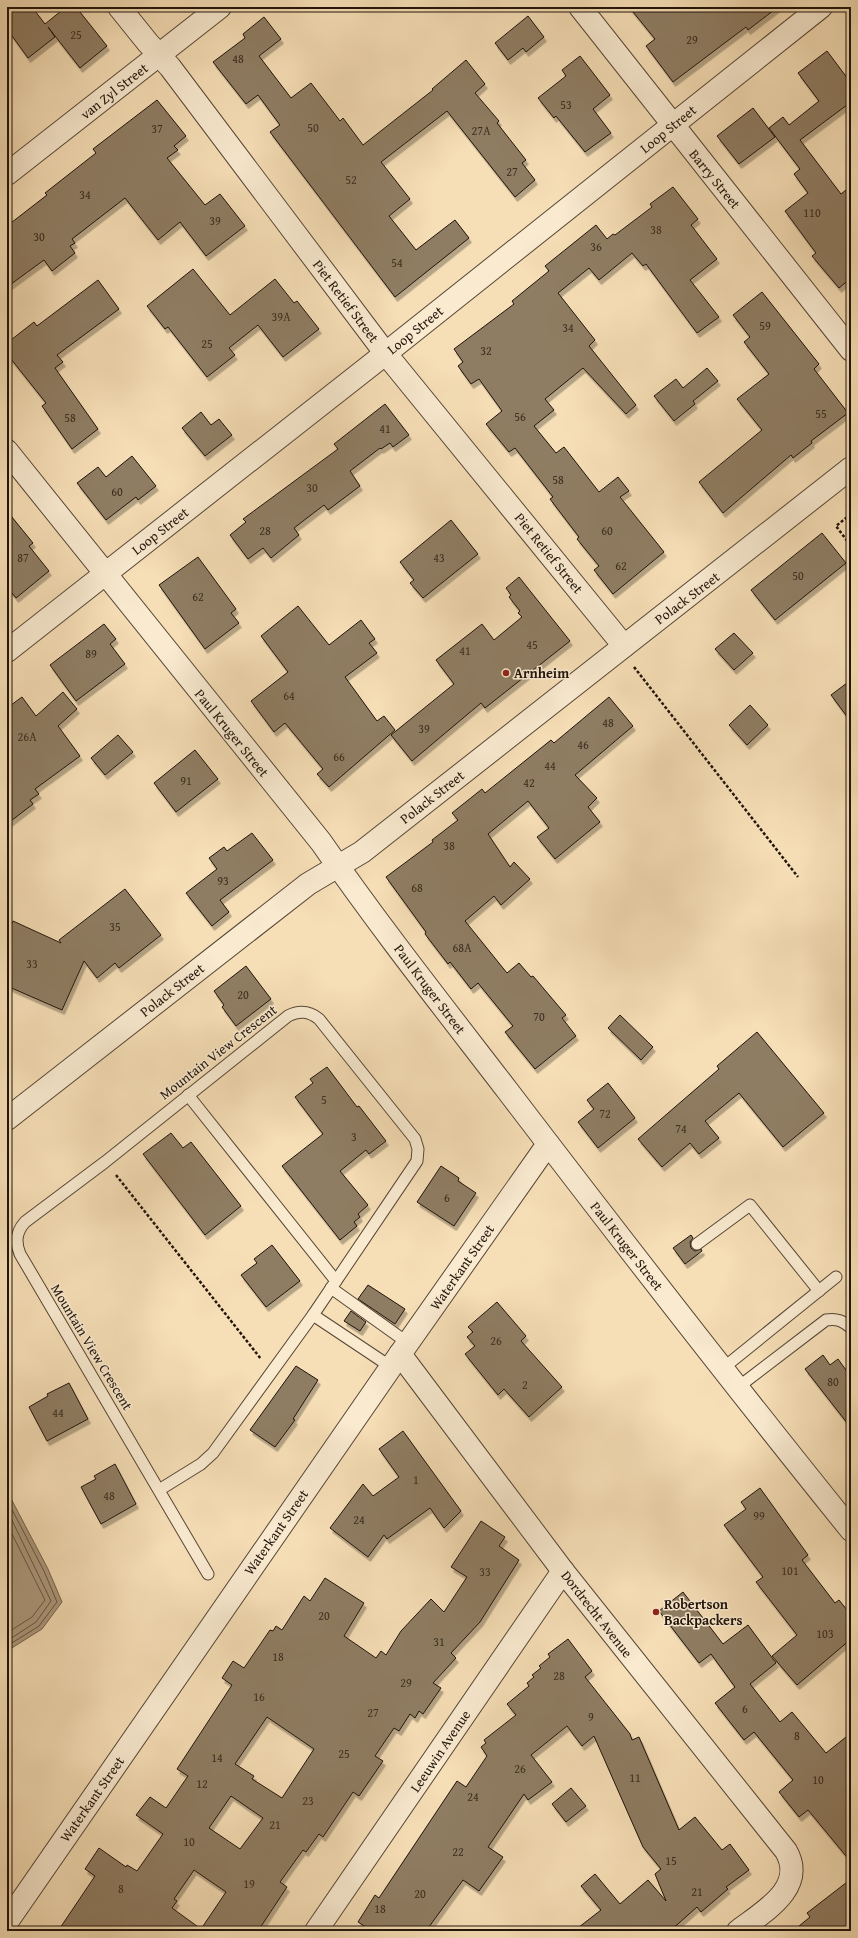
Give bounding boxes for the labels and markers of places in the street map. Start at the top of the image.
place label: Arnheim [514,663,569,683]
marker: Arnheim [501,668,511,678]
place label: Robertson Backpackers [664,1594,742,1630]
marker: Robertson Backpackers [651,1607,661,1617]

